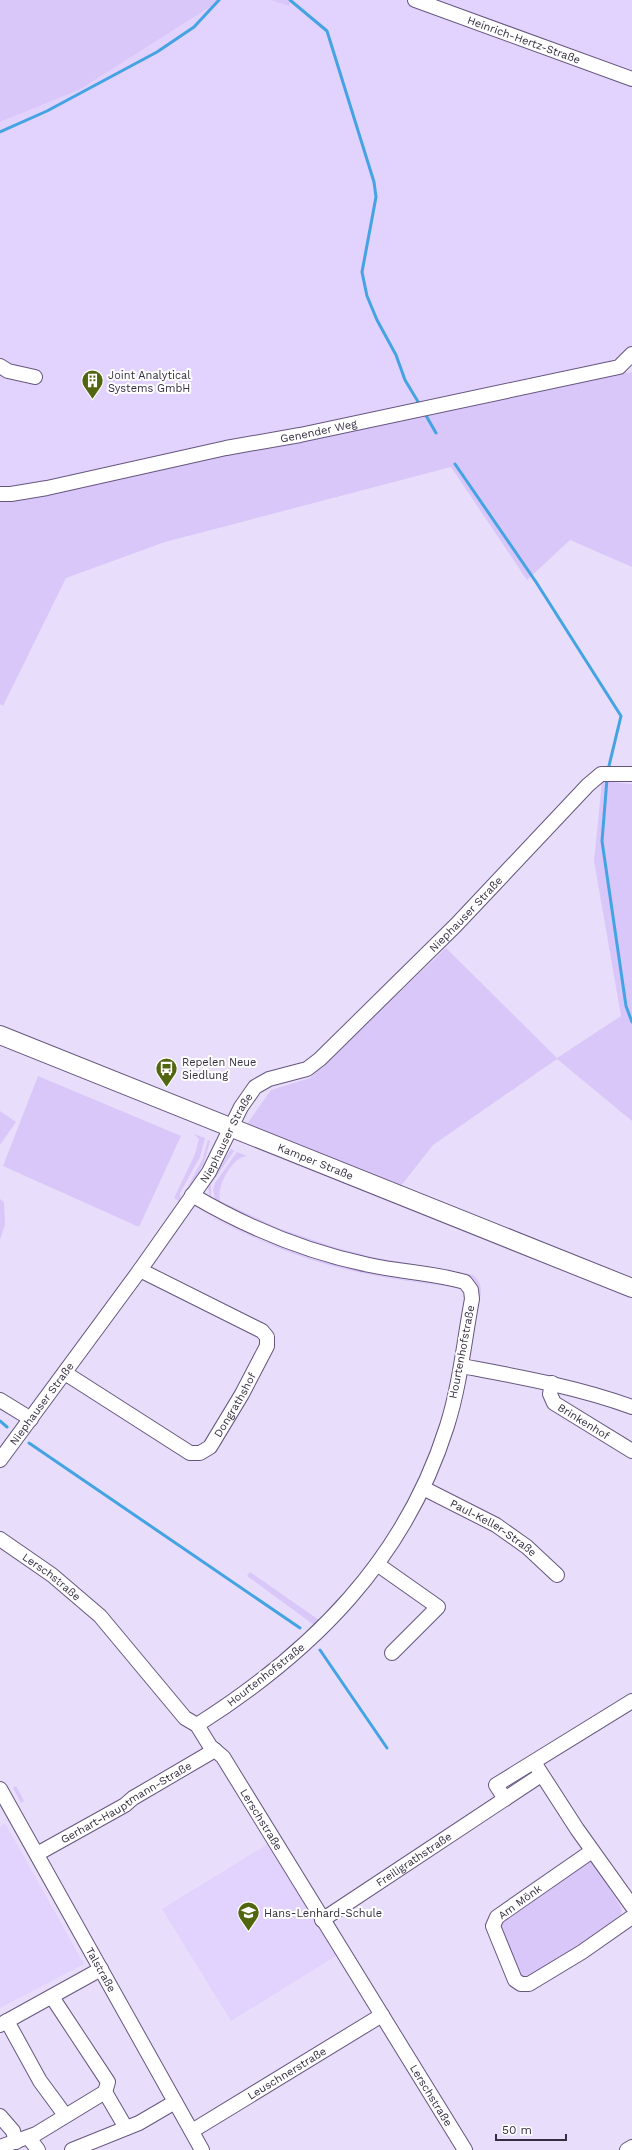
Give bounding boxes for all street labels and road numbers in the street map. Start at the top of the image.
street label: Heinrich-Hertz-Straße [466,13,582,66]
street label: Genender Weg [279,417,358,445]
street label: Niephauser Straße [426,874,505,954]
street label: Niephauser Straße [197,1091,255,1185]
street label: Kamper Straße [276,1140,355,1182]
street label: Hourtenhofstraße [447,1304,477,1400]
street label: Niephauser Straße [7,1360,76,1448]
street label: Dongrathshof [211,1370,259,1439]
street label: Brinkenhof [556,1401,613,1442]
street label: Paul-Keller-Straße [448,1496,539,1559]
street label: Lerschstraße [20,1550,83,1603]
street label: Hourtenhofstraße [225,1641,307,1709]
street label: Gerhart-Hauptmann-Straße [58,1759,194,1846]
street label: Lerschstraße [238,1786,285,1853]
street label: Freiligrathstraße [373,1830,454,1889]
street label: Am Mönk [496,1882,544,1922]
street label: Talstraße [83,1945,119,1994]
street label: Leuschnerstraße [245,2044,329,2102]
street label: Lerschstraße [407,2062,455,2128]

